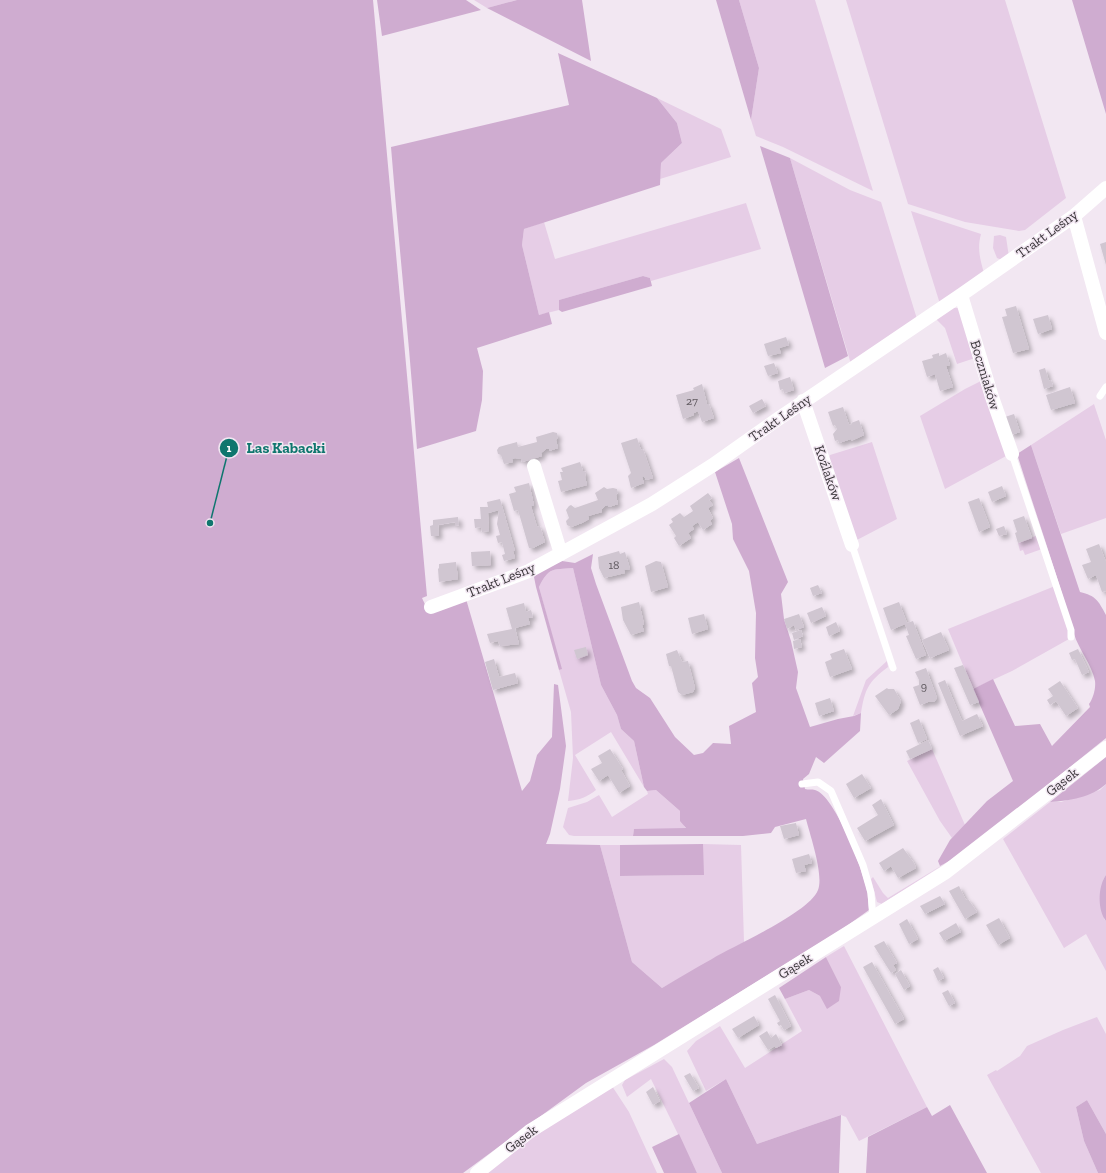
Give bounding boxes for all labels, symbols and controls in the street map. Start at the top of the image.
street label: Trakt Leśny [1013,205,1082,262]
street label: Boczniaków [966,338,1004,412]
street label: Trakt Leśny [746,390,815,446]
house number: 27 [686,394,698,408]
callout: Las Kabacki [219,434,334,461]
text: Las Kabacki [246,439,326,457]
text: 1 [227,441,232,455]
street label: Koźlaków [811,443,846,503]
street label: Trakt Leśny [464,558,538,601]
house number: 18 [608,558,620,572]
house number: 9 [921,679,927,693]
street label: Gąsek [1042,764,1082,800]
street label: Gąsek [775,949,816,983]
street label: Gąsek [501,1121,541,1157]

